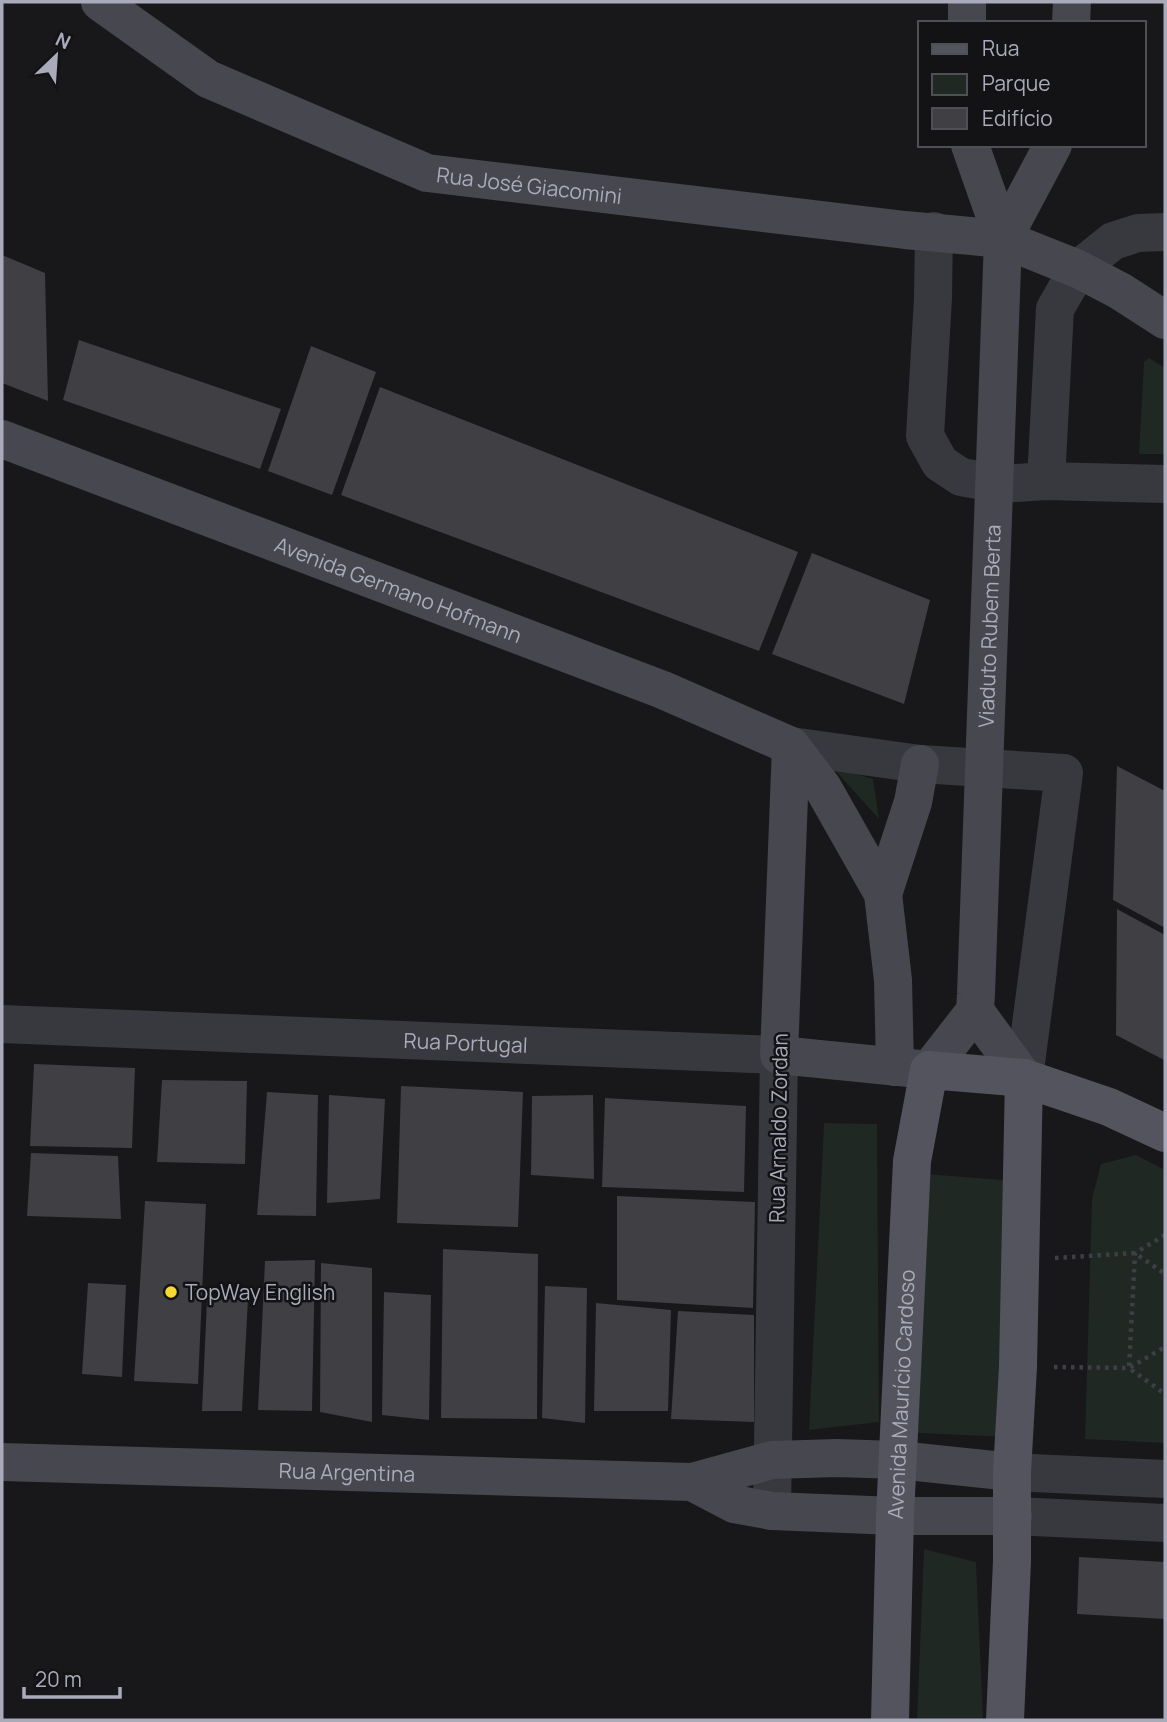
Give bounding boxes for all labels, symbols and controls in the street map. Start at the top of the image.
north arrow [21,21,91,91]
legend [918,21,1146,147]
text: N [52,26,75,55]
text: Rua [982,34,1019,62]
text: Parque [982,69,1051,97]
text: Edifício [982,104,1053,132]
street label: Rua José Giacomini [435,160,624,210]
street label: Viaduto Rubem Berta [972,524,1007,728]
street label: Avenida Germano Hofmann [271,530,526,649]
street label: Rua Portugal [403,1026,528,1059]
street label: Rua Arnaldo Zordan [762,1033,794,1223]
street label: Avenida Maurício Cardoso [881,1269,921,1520]
place label: TopWay English [185,1278,335,1306]
marker: TopWay English [163,1284,179,1300]
street label: Rua Argentina [278,1456,415,1488]
scale bar [24,1656,121,1700]
text: 20 m [35,1665,82,1693]

